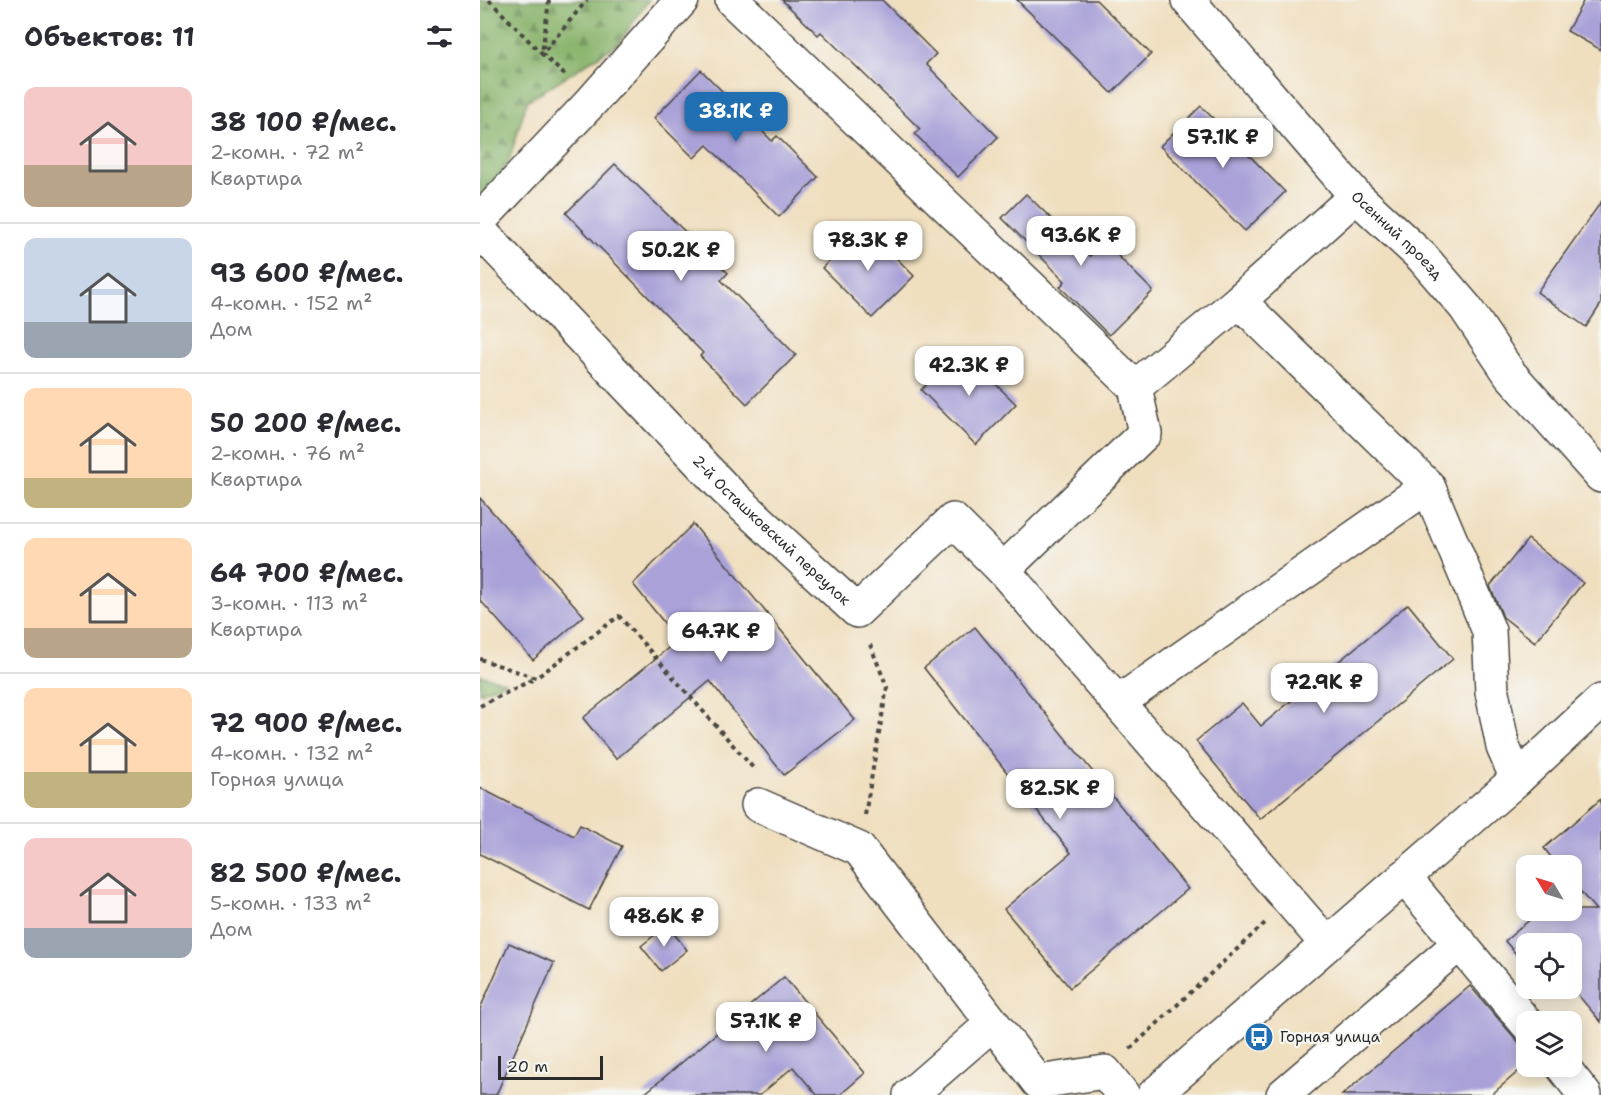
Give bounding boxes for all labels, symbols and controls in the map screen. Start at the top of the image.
text: Объектов: 11 [24,19,195,54]
icon: filters [423,20,456,53]
pin: 38.1K ₽ [681,92,791,143]
text: 38.1K ₽ [699,98,773,124]
text: 38 100 ₽/мес. [210,104,397,139]
icon: home [72,111,144,183]
pin: 57.1K ₽ [1168,118,1278,169]
text: 57.1K ₽ [1187,124,1259,150]
text: 2-комн. · 72 m² [210,139,364,165]
text: Квартира [210,165,302,191]
street label: Осенний проезд [1347,186,1448,284]
pin: 93.6K ₽ [1026,216,1136,267]
pin: 78.3K ₽ [813,221,923,272]
text: 93.6K ₽ [1040,222,1122,248]
text: 78.3K ₽ [827,227,909,253]
pin: 50.2K ₽ [626,231,736,282]
text: 50.2K ₽ [641,237,721,263]
text: 93 600 ₽/мес. [210,255,404,290]
icon: home [72,262,144,334]
text: 4-комн. · 152 m² [210,290,372,316]
text: Дом [210,316,252,342]
pin: 42.3K ₽ [914,346,1024,397]
text: 42.3K ₽ [929,352,1009,378]
text: 50 200 ₽/мес. [210,405,402,440]
icon: home [72,412,144,484]
text: 2-комн. · 76 m² [210,440,365,466]
street label: 2-й Осташковский переулок [688,451,855,610]
text: Квартира [210,466,302,492]
text: 64 700 ₽/мес. [210,555,404,590]
icon: home [72,562,144,634]
text: 3-комн. · 113 m² [210,590,368,616]
pin: 64.7K ₽ [666,612,776,663]
text: Квартира [210,616,302,642]
text: 64.7K ₽ [682,618,760,644]
pin: 72.9K ₽ [1269,663,1379,714]
text: 72.9K ₽ [1285,669,1363,695]
text: 72 900 ₽/мес. [210,705,403,740]
icon: home [72,712,144,784]
text: 4-комн. · 132 m² [210,740,373,766]
text: Горная улица [210,766,344,792]
pin: 82.5K ₽ [1005,769,1115,820]
text: 82.5K ₽ [1020,775,1100,801]
text: 82 500 ₽/мес. [210,855,402,890]
north arrow [1516,855,1582,921]
map controls [1516,855,1582,1077]
icon: home [72,862,144,934]
text: 5-комн. · 133 m² [210,890,372,916]
pin: 48.6K ₽ [609,897,719,948]
text: 48.6K ₽ [623,903,705,929]
text: Дом [210,916,252,942]
button: locate [1516,933,1582,999]
pin: 57.1K ₽ [711,1002,821,1053]
text: 57.1K ₽ [730,1008,802,1034]
button: layers [1516,1011,1582,1077]
bus stop icon: Горная улица [1243,1021,1275,1053]
place label: Горная улица [1280,1027,1381,1047]
scale bar [498,1053,603,1080]
text: 20 m [507,1056,548,1077]

